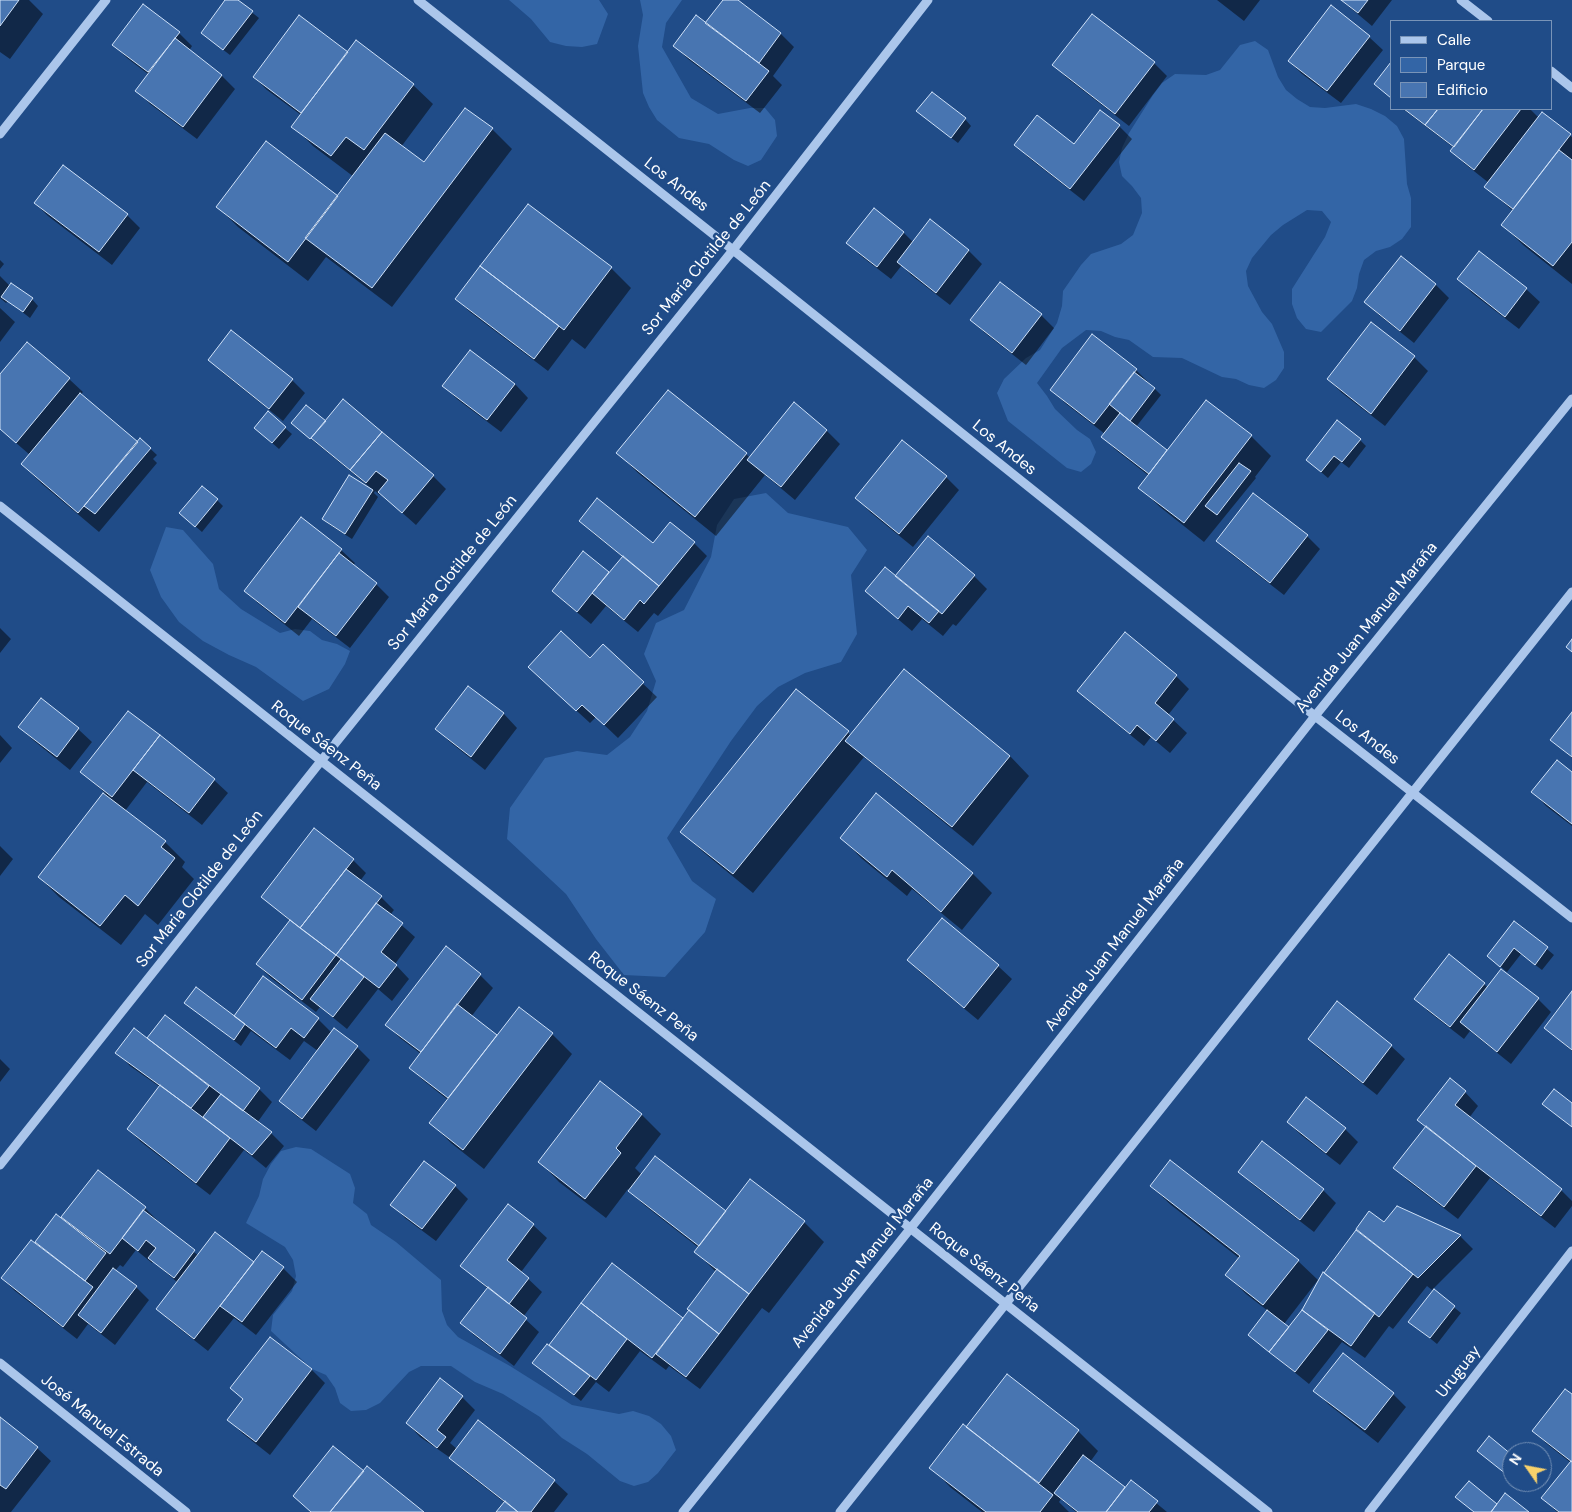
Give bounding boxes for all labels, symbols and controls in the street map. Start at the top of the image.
legend [1390,20,1552,110]
text: Calle [1437,30,1471,50]
text: Parque [1437,55,1485,75]
text: Edificio [1437,80,1488,100]
street label: Los Andes [640,154,712,216]
street label: Sor Maria Clotilde de León [638,176,776,340]
street label: Los Andes [968,416,1040,480]
street label: Sor Maria Clotilde de León [384,491,522,655]
street label: Avenida Juan Manuel Maraña [1292,539,1442,717]
street label: Roque Sáenz Peña [267,697,385,795]
street label: Los Andes [1331,707,1403,769]
street label: Sor Maria Clotilde de León [133,807,267,971]
street label: Avenida Juan Manuel Maraña [1041,855,1189,1035]
street label: Roque Sáenz Peña [584,948,702,1046]
street label: Avenida Juan Manuel Maraña [788,1174,938,1352]
street label: Roque Sáenz Peña [925,1219,1043,1317]
street label: Uruguay [1433,1342,1485,1402]
street label: José Manuel Estrada [37,1371,167,1481]
north arrow [1502,1442,1552,1492]
text: N [1505,1450,1526,1469]

